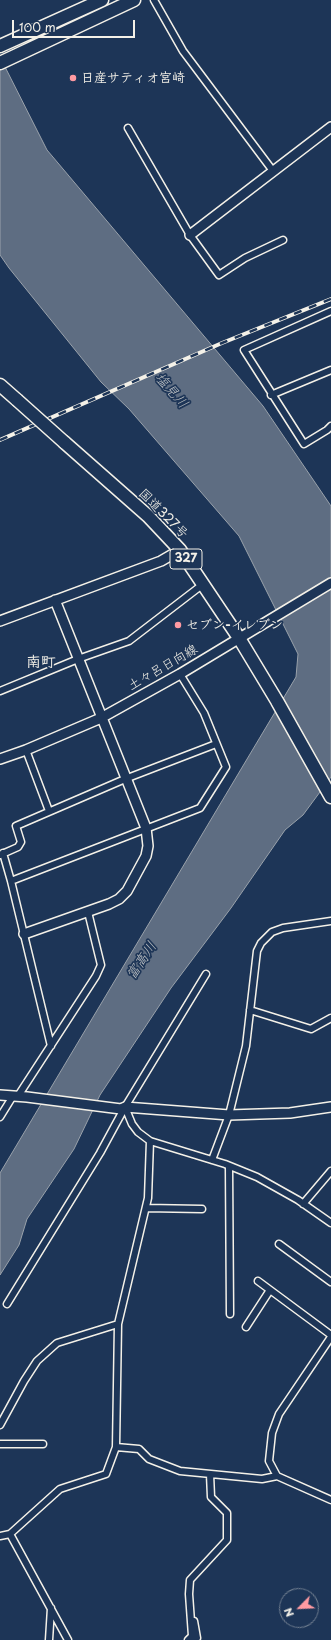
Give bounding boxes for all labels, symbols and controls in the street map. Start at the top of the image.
scale bar [14,12,137,38]
text: 100 m [19,18,56,36]
place label: 日産サティオ宮崎 [81,70,185,86]
marker: 日産サティオ宮崎 [68,73,78,83]
water label: 塩見川 [151,370,191,412]
street label: 国道327号 [135,486,191,542]
road number: 327 [170,549,202,569]
place label: セブン-イレブン [186,617,283,633]
marker: セブン-イレブン [173,620,183,630]
street label: 土々呂日向線 [125,642,201,694]
district label: 南町 [26,654,56,672]
water label: 富高川 [123,939,161,983]
north arrow [279,1588,319,1628]
text: N [279,1605,298,1620]

